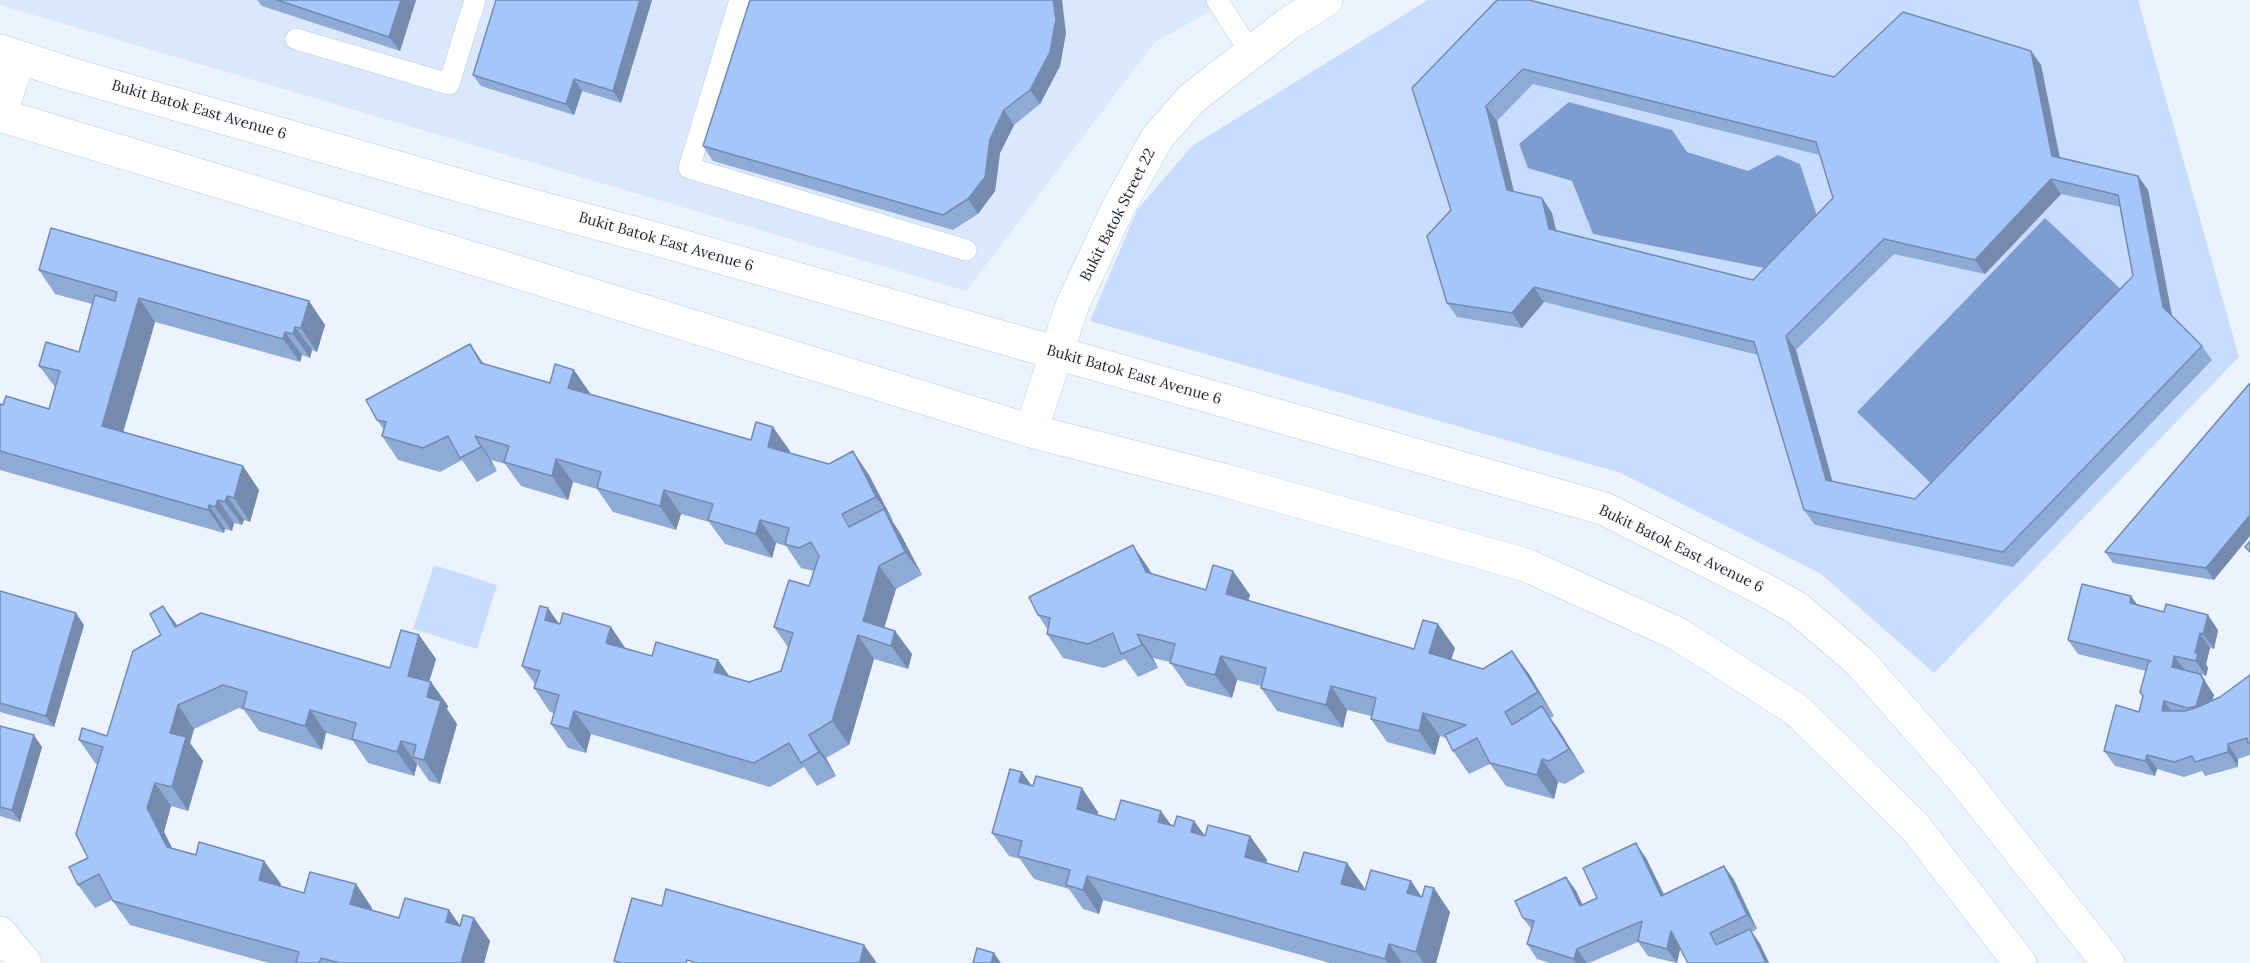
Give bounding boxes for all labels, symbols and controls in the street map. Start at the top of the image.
street label: Bukit Batok East Avenue 6 [109,76,289,144]
street label: Bukit Batok Street 22 [1077,146,1159,284]
street label: Bukit Batok East Avenue 6 [576,208,756,276]
street label: Bukit Batok East Avenue 6 [1044,341,1224,409]
street label: Bukit Batok East Avenue 6 [1596,501,1766,597]

